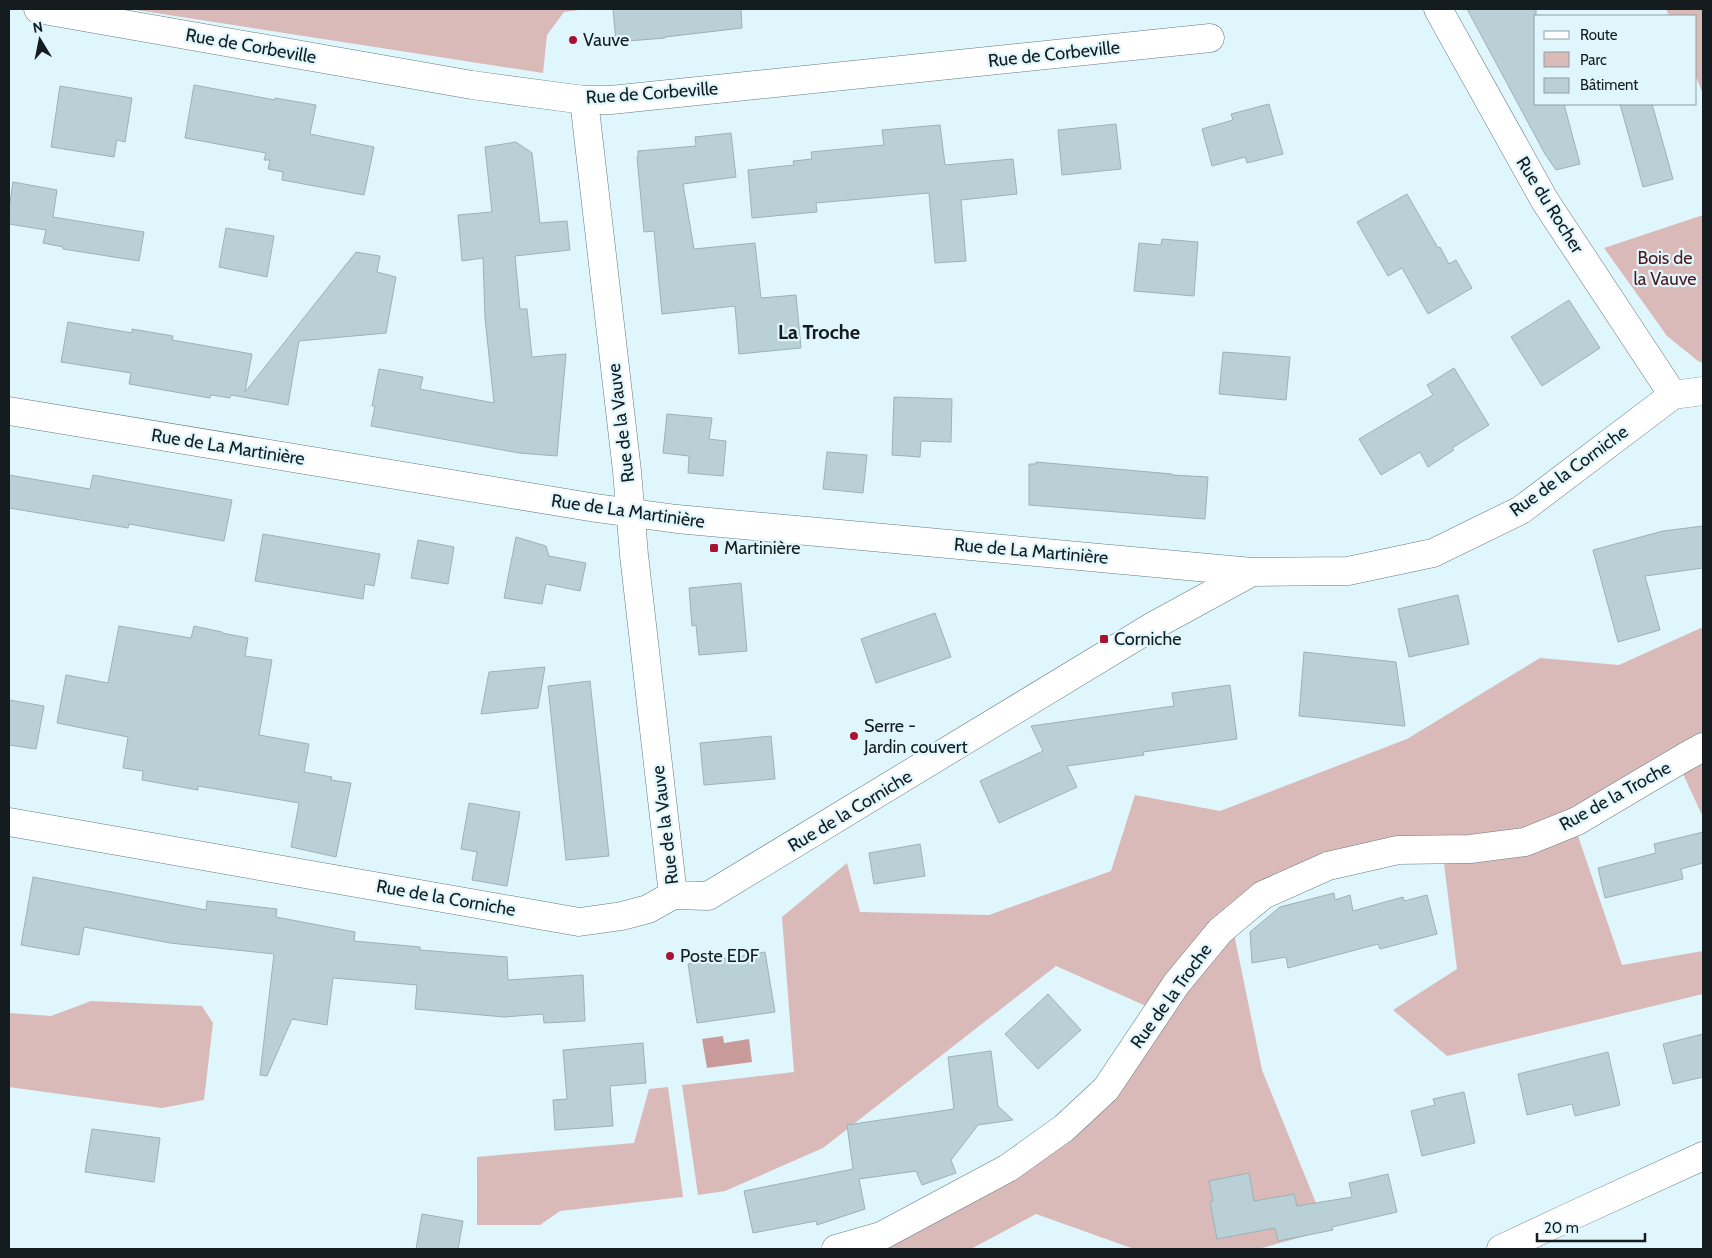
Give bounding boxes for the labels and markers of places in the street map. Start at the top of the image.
place label: Vauve [583,29,629,51]
marker: Vauve [567,34,579,46]
place label: Martinière [724,537,800,559]
marker: Martinière [708,542,720,554]
place label: Corniche [1114,628,1181,650]
marker: Corniche [1098,633,1110,645]
place label: Serre - Jardin couvert [863,715,967,758]
marker: Serre - Jardin couvert [848,730,860,742]
place label: Poste EDF [680,945,760,967]
marker: Poste EDF [664,950,676,962]

